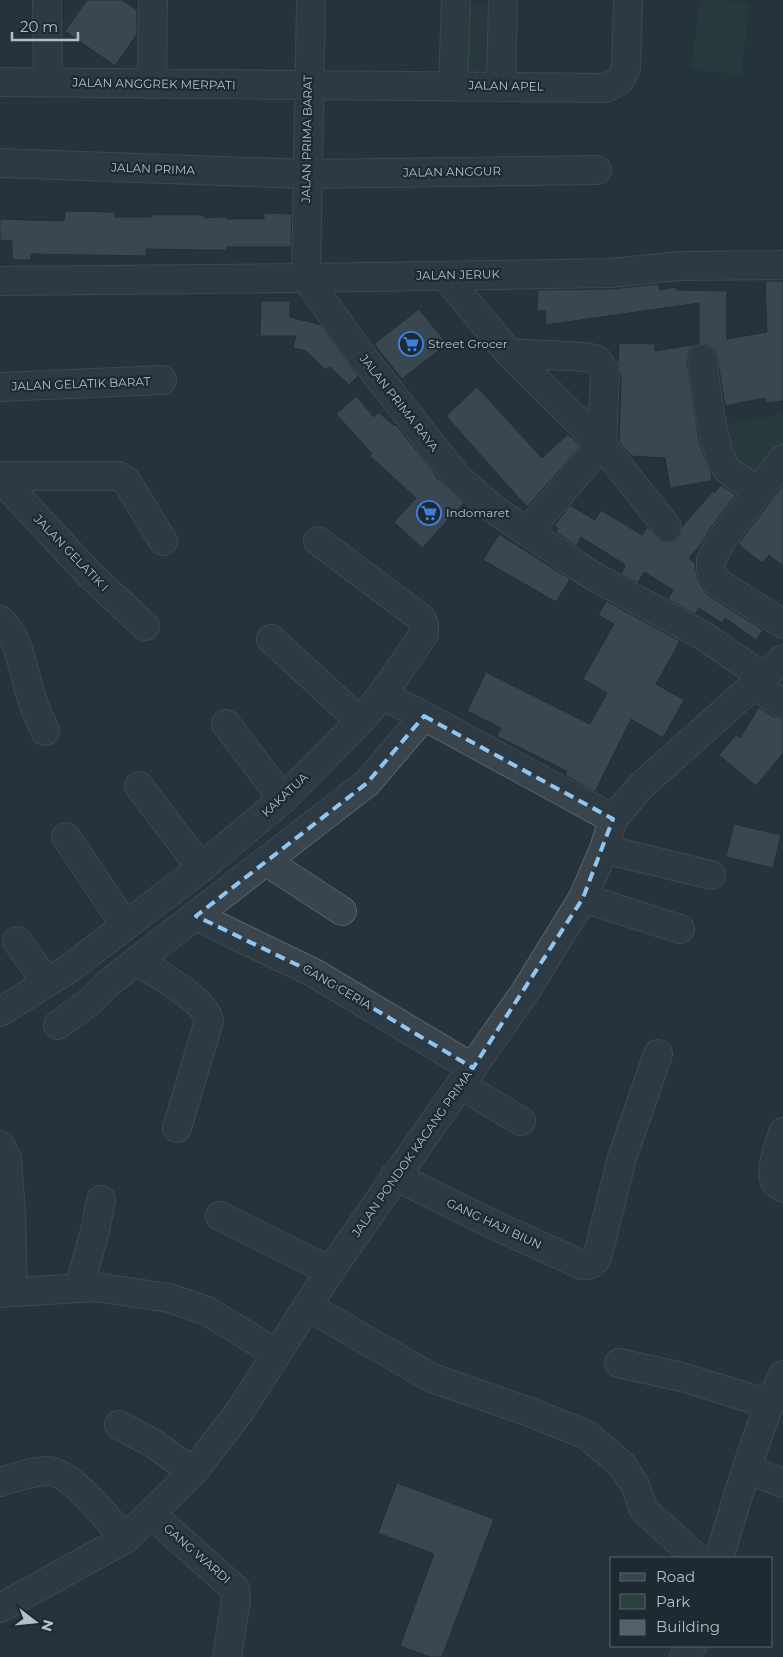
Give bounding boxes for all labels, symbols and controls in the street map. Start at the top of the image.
scale bar [12,10,79,42]
text: 20 m [20,17,58,36]
street label: JALAN ANGGREK MERPATI [71,75,236,92]
street label: JALAN PRIMA BARAT [298,75,315,204]
street label: JALAN APEL [467,77,544,94]
street label: JALAN PRIMA [110,160,196,177]
street label: JALAN ANGGUR [402,163,501,180]
street label: JALAN JERUK [415,266,500,283]
supermarket icon: Street Grocer [398,331,424,357]
place label: Street Grocer [428,336,508,351]
street label: JALAN PRIMA RAYA [356,350,442,455]
street label: JALAN GELATIK BARAT [10,374,151,393]
supermarket icon: Indomaret [416,500,442,526]
place label: Indomaret [446,505,510,520]
street label: JALAN GELATIK I [30,510,112,594]
street label: KAKATUA [258,769,311,820]
street label: GANG CERIA [300,961,375,1013]
street label: JALAN PONDOK KACANG PRIMA [348,1067,475,1241]
street label: GANG HAJI BIUN [444,1195,544,1252]
street label: GANG WARDI [161,1520,234,1587]
legend [610,1557,773,1647]
text: Road [656,1567,695,1586]
text: Park [656,1592,690,1611]
north arrow [10,1597,60,1647]
text: Building [656,1617,720,1636]
text: N [37,1618,58,1634]

